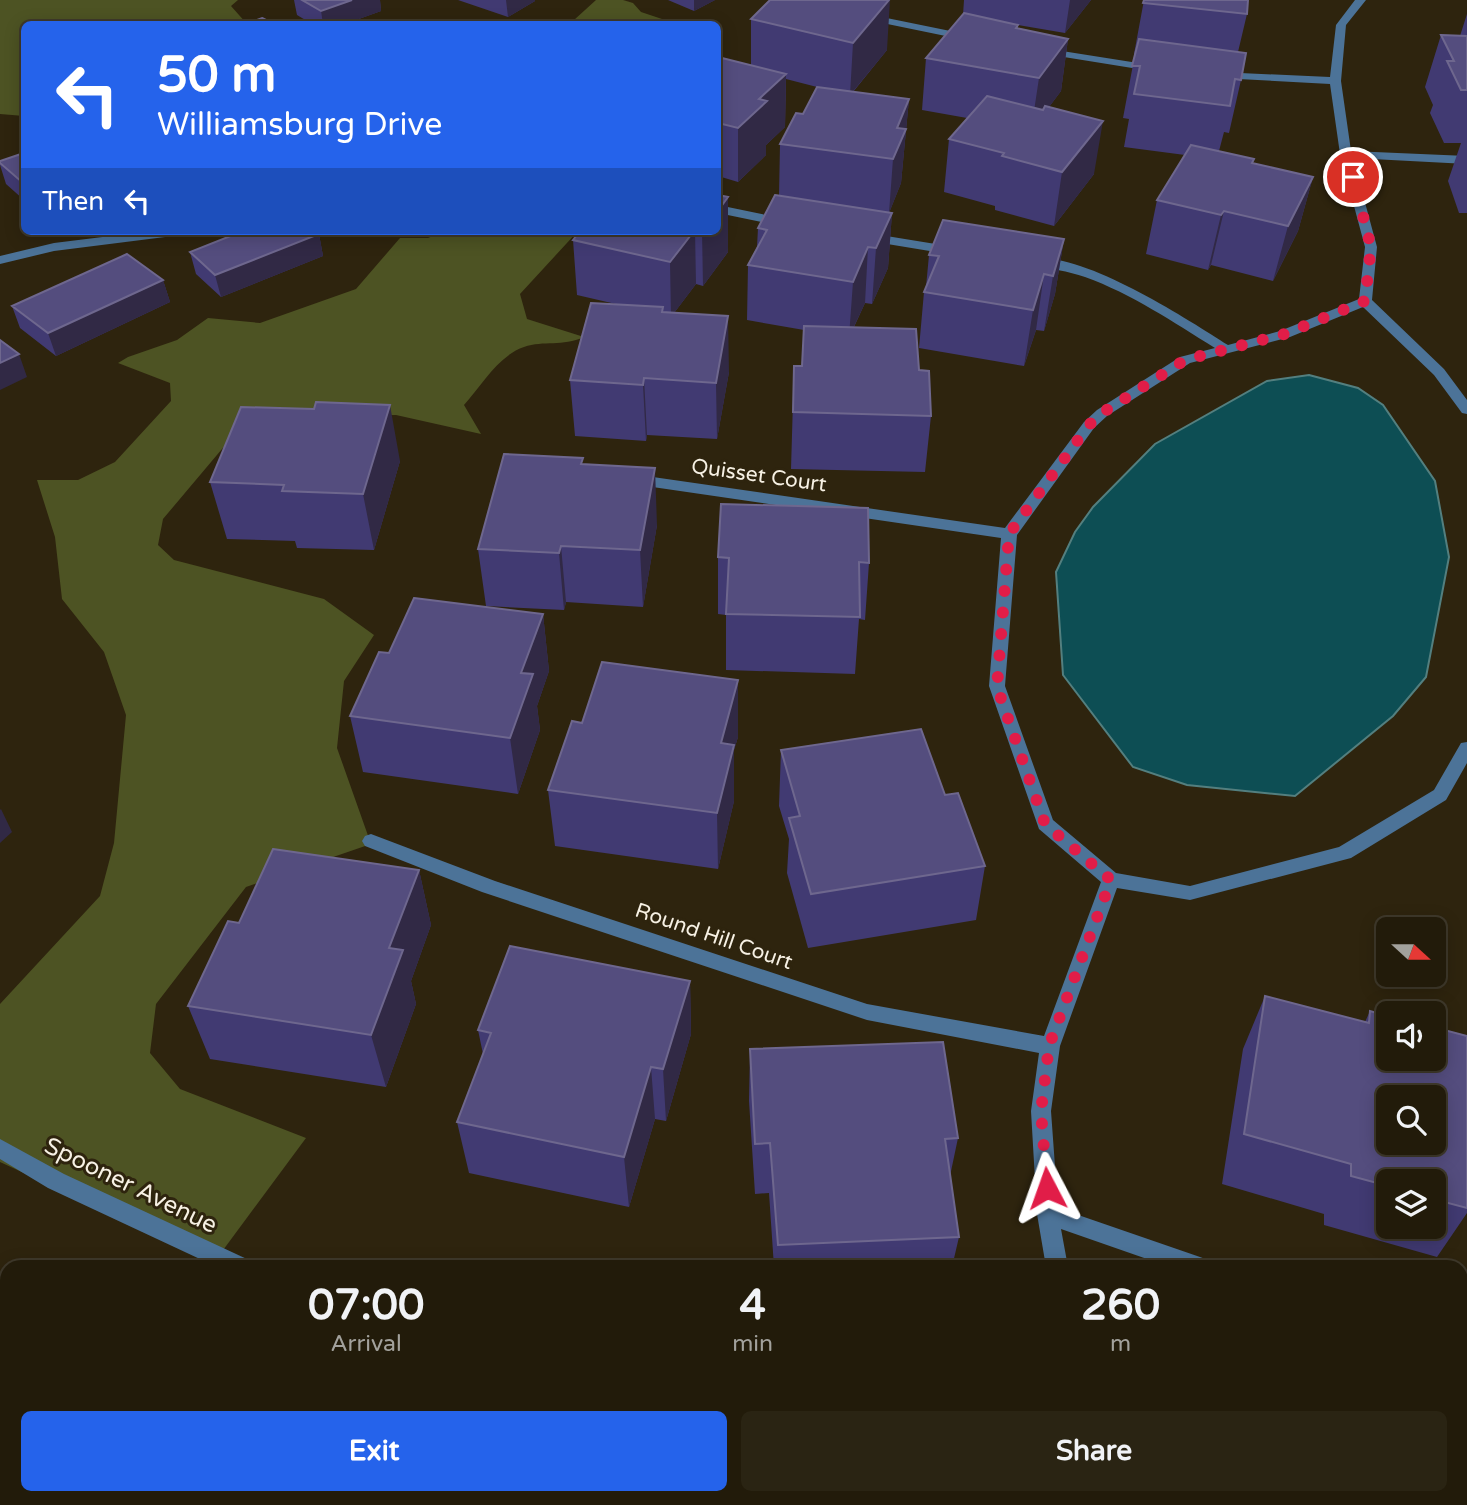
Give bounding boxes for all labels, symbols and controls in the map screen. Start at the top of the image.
text: 50 m [157,46,276,105]
icon: left [42,49,133,140]
text: Williamsburg Drive [157,106,442,144]
pin [1323,147,1383,207]
icon: arrive [1334,158,1372,196]
icon: left [118,182,156,220]
text: Then [42,186,104,217]
street label: Quisset Court [690,454,828,497]
street label: Round Hill Court [632,898,796,975]
north arrow [1376,917,1446,987]
map controls [1376,917,1446,1239]
button: sound [1376,1001,1446,1071]
button: search [1376,1085,1446,1155]
street label: Spooner Avenue [40,1131,222,1240]
position arrow [1010,1151,1084,1225]
button: layers [1376,1169,1446,1239]
text: 07:00 [308,1280,424,1331]
text: 4 [739,1280,766,1331]
text: 260 [1081,1280,1160,1331]
text: Arrival [331,1330,402,1358]
text: min [732,1330,773,1358]
text: m [1110,1330,1131,1358]
button: Exit [21,1411,727,1491]
button: Share [741,1411,1447,1491]

